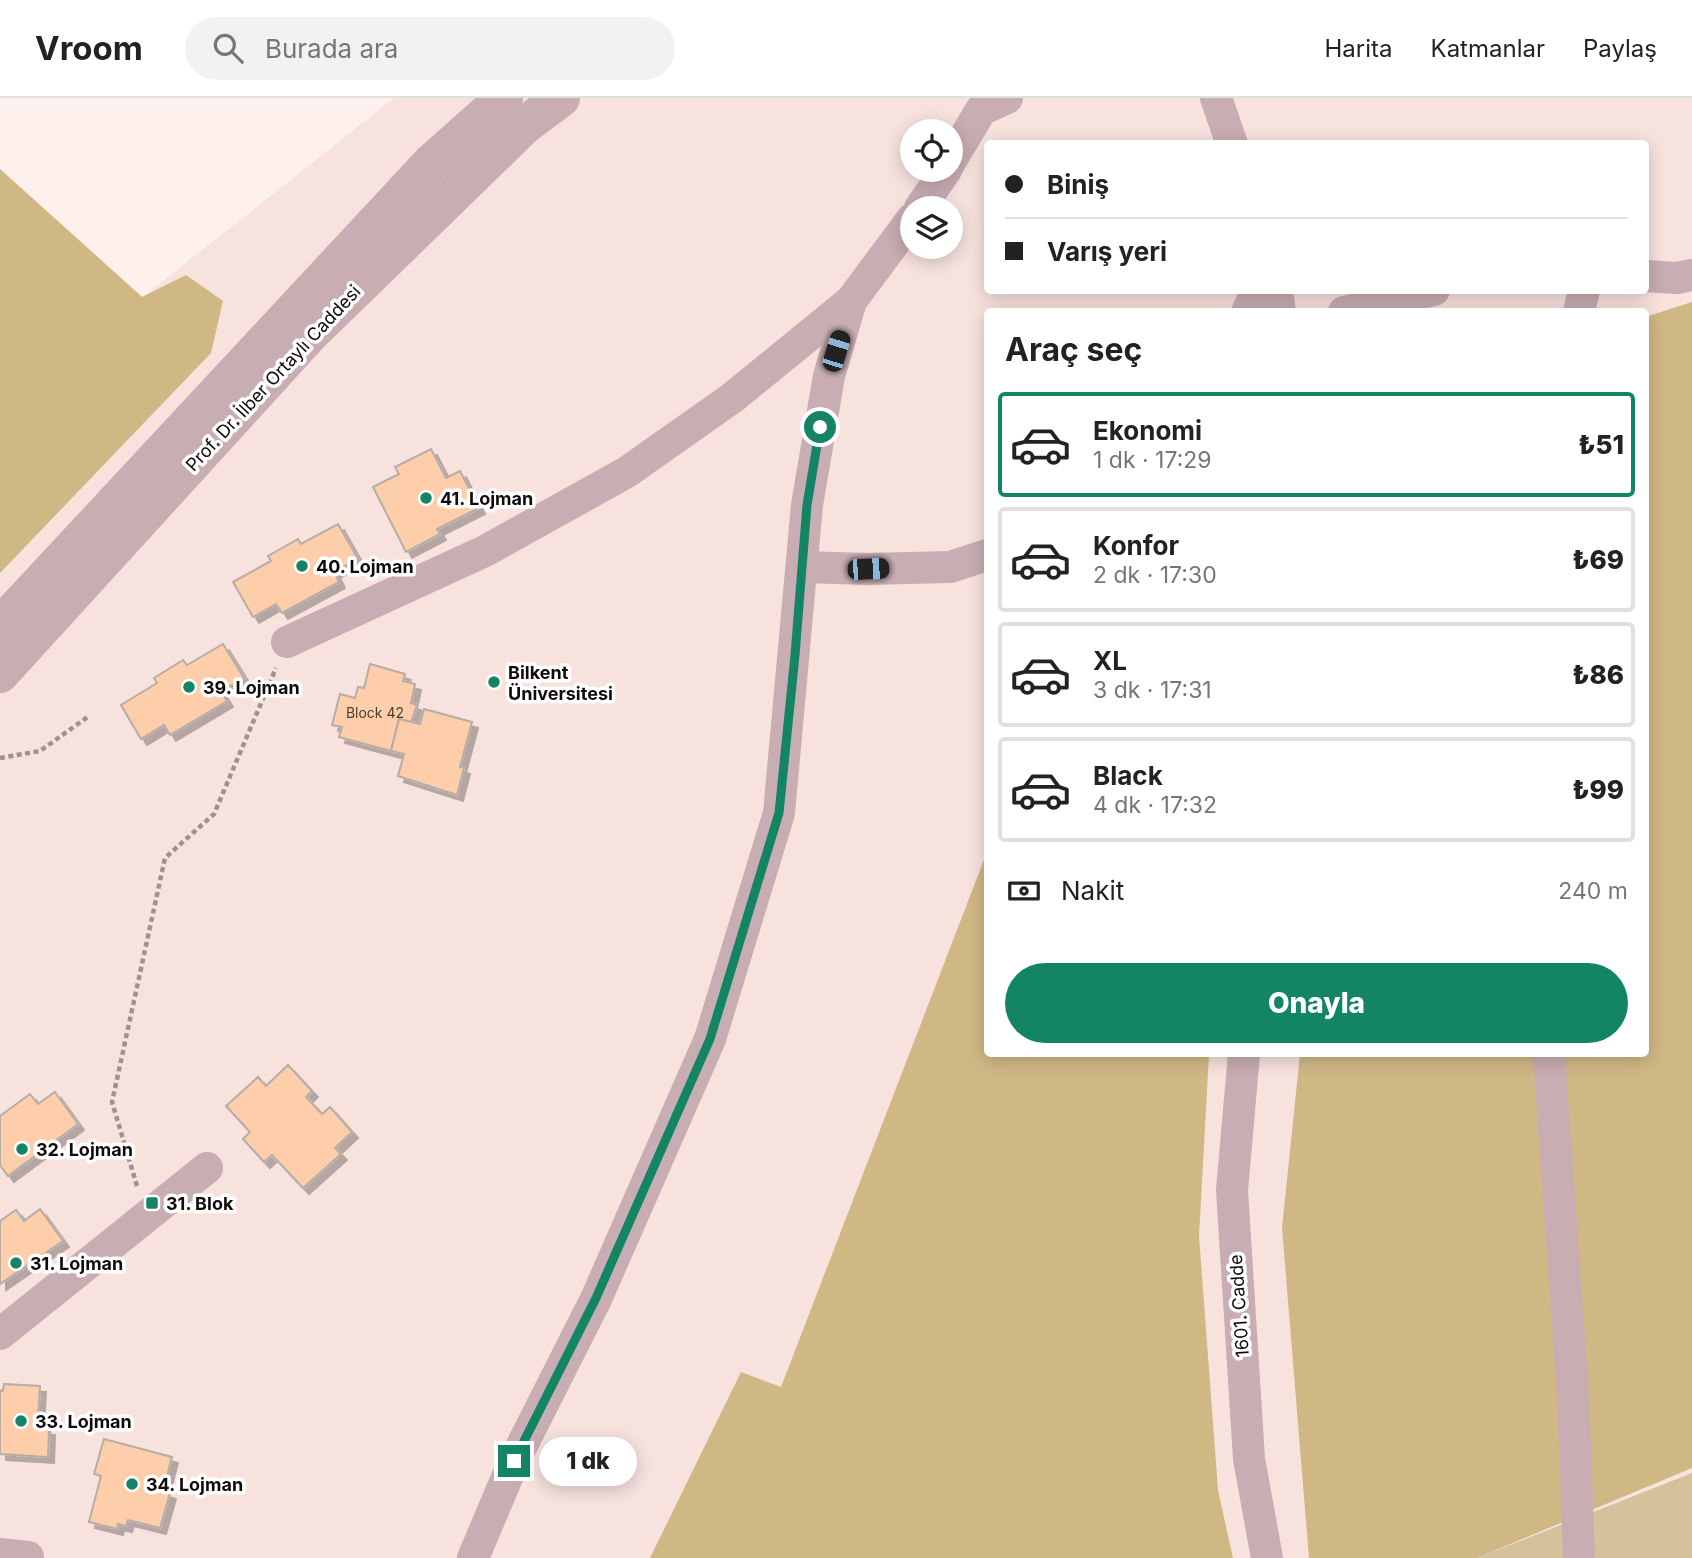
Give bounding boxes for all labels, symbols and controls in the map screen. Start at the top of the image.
search box [185,17,675,80]
text: Vroom [35,28,143,68]
icon: search [209,29,247,67]
text: Burada ara [265,33,398,64]
text: Harita [1325,34,1393,63]
text: Katmanlar [1431,34,1545,63]
text: Paylaş [1583,34,1657,63]
map controls [900,119,963,259]
button: locate [900,119,963,182]
text: Biniş [1047,169,1109,200]
button: layers [900,196,963,259]
text: Varış yeri [1047,236,1167,267]
street label: Prof. Dr. İlber Ortaylı Caddesi [181,280,365,475]
car [820,328,853,374]
text: Araç seç [1005,330,1142,369]
route start [804,411,836,443]
icon: car [1009,413,1072,476]
text: Ekonomi [1093,415,1202,446]
text: ₺51 [1578,429,1624,460]
text: 1 dk · 17:29 [1093,446,1212,474]
place label: 41. Lojman [440,488,533,509]
marker: 41. Lojman [418,490,434,506]
icon: car [1009,528,1072,591]
text: Konfor [1093,530,1179,561]
text: ₺69 [1572,544,1624,575]
place label: 40. Lojman [316,556,414,577]
marker: 40. Lojman [294,558,310,574]
car [847,558,890,580]
text: 2 dk · 17:30 [1093,561,1217,589]
icon: car [1009,643,1072,706]
text: XL [1093,645,1127,676]
text: ₺86 [1572,659,1624,690]
place label: Bilkent Üniversitesi [508,662,613,704]
marker: Bilkent Üniversitesi [486,674,502,690]
text: 3 dk · 17:31 [1093,676,1212,704]
place label: 39. Lojman [203,677,300,698]
marker: 39. Lojman [181,679,197,695]
house number: Block 42 [346,704,404,721]
icon: car [1009,758,1072,821]
text: Black [1093,760,1163,791]
text: ₺99 [1572,774,1624,805]
text: 4 dk · 17:32 [1093,791,1217,819]
icon: cash [1005,872,1043,910]
text: Nakit [1061,875,1124,906]
text: 240 m [1558,877,1628,905]
button: Onayla [1005,963,1628,1043]
place label: 32. Lojman [36,1139,133,1160]
marker: 32. Lojman [14,1141,30,1157]
place label: 31. Blok [166,1193,234,1214]
marker: 31. Blok [144,1195,160,1211]
place label: 31. Lojman [30,1253,123,1274]
street label: 1601. Cadde [1225,1254,1253,1358]
marker: 31. Lojman [8,1255,24,1271]
place label: 33. Lojman [35,1411,132,1432]
marker: 33. Lojman [13,1413,29,1429]
callout: 1 dk [538,1436,636,1486]
route end [498,1445,530,1477]
text: 1 dk [566,1447,610,1475]
place label: 34. Lojman [146,1474,243,1495]
marker: 34. Lojman [124,1476,140,1492]

